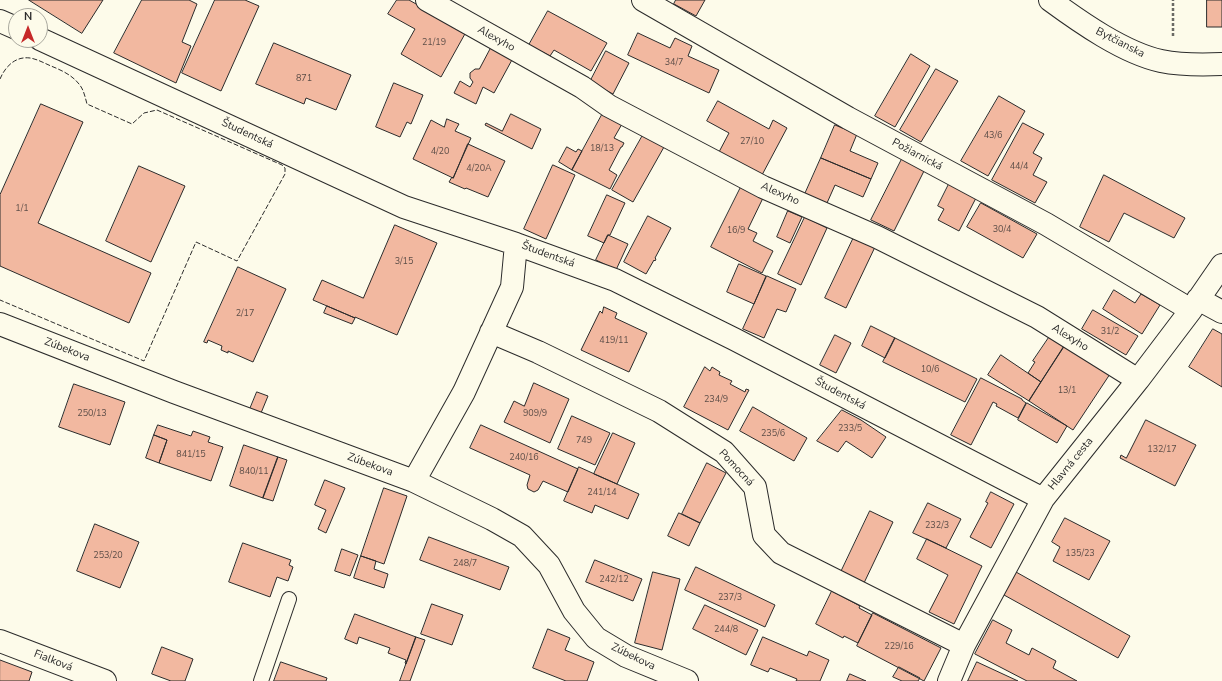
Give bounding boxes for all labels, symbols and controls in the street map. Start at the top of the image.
north arrow [8,8,48,48]
text: N [24,9,32,24]
street label: Alexyho [475,23,517,55]
street label: Bytčianska [1093,25,1147,61]
house number: 21/19 [422,38,446,48]
house number: 34/7 [665,58,683,68]
house number: 871 [296,74,312,84]
street label: Študentská [219,116,275,152]
house number: 43/6 [984,131,1002,141]
street label: Požiarnická [889,136,945,174]
house number: 27/10 [740,137,764,147]
house number: 18/13 [590,144,614,154]
house number: 4/20 [431,147,449,157]
house number: 44/4 [1010,162,1028,172]
house number: 4/20A [466,164,492,174]
street label: Alexyho [759,180,801,208]
house number: 1/1 [15,204,29,214]
house number: 30/4 [993,225,1011,235]
house number: 16/9 [727,226,745,236]
street label: Študentská [520,239,576,271]
house number: 3/15 [395,257,413,267]
house number: 2/17 [236,309,254,319]
street label: Alexyho [1049,322,1091,354]
house number: 31/2 [1101,327,1119,337]
street label: Zúbekova [42,335,92,365]
house number: 419/11 [599,336,629,346]
house number: 10/6 [921,365,939,375]
street label: Študentská [812,375,868,413]
house number: 13/1 [1058,386,1076,396]
house number: 234/9 [704,395,728,405]
house number: 250/13 [77,409,107,419]
house number: 909/9 [523,409,547,419]
house number: 233/5 [838,424,862,434]
house number: 235/6 [761,429,785,439]
street label: Hlavná cesta [1046,435,1096,493]
house number: 749 [576,436,592,446]
house number: 132/17 [1147,445,1177,455]
street label: Pomocná [716,447,756,489]
house number: 841/15 [176,450,206,460]
street label: Zúbekova [345,451,395,479]
house number: 240/16 [509,453,539,463]
house number: 840/11 [239,467,269,477]
house number: 241/14 [587,488,617,498]
house number: 232/3 [925,521,949,531]
house number: 135/23 [1065,549,1095,559]
house number: 253/20 [93,551,123,561]
house number: 248/7 [453,559,477,569]
house number: 242/12 [599,575,629,585]
house number: 237/3 [718,593,742,603]
house number: 244/8 [714,625,738,635]
street label: Zúbekova [609,641,657,673]
house number: 229/16 [884,642,914,652]
street label: Fialková [32,648,74,674]

